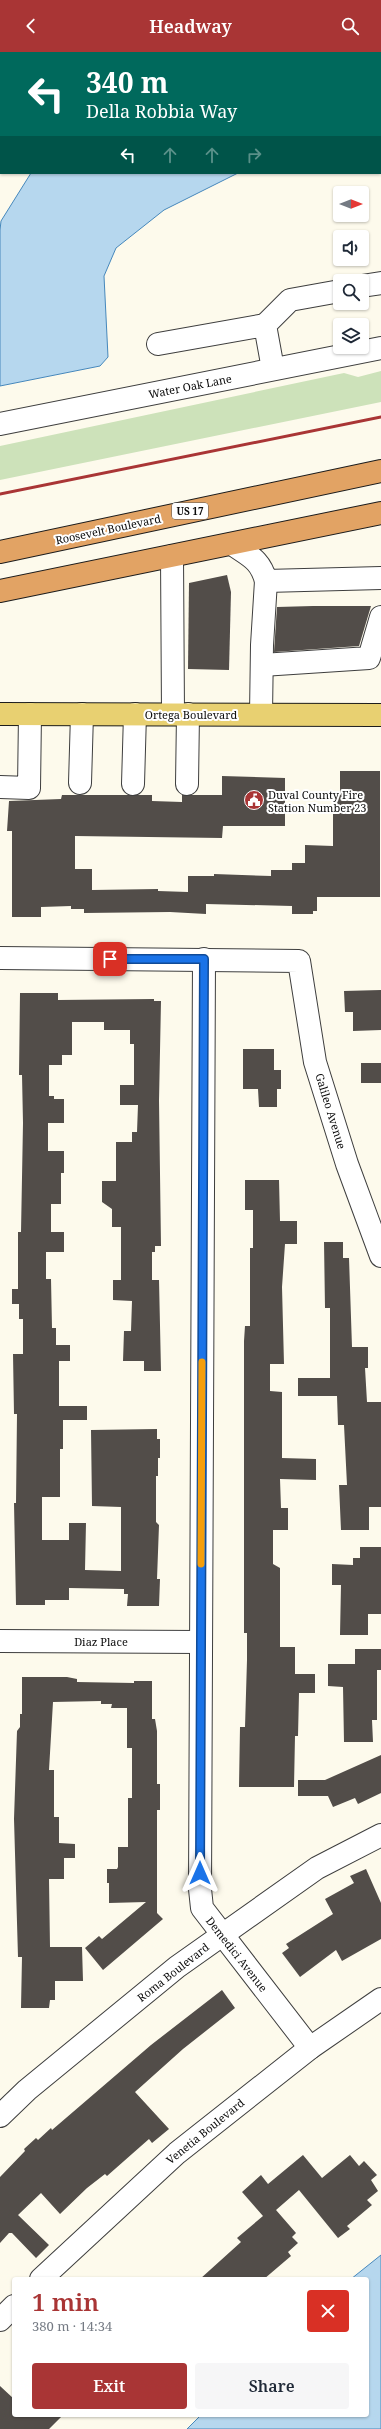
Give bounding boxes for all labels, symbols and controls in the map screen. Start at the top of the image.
text: Headway [149,14,232,38]
icon: back [20,15,42,37]
icon: search [339,15,361,37]
text: 340 m [86,63,168,101]
icon: left [20,68,72,120]
text: Della Robbia Way [86,99,237,123]
icon: left [117,144,139,166]
icon: ahead [159,144,181,166]
icon: ahead [201,144,223,166]
icon: right [243,144,265,166]
north arrow [333,186,369,222]
map controls [333,186,369,354]
button: sound [333,230,369,266]
button: search [333,274,369,310]
button: layers [333,318,369,354]
street label: Water Oak Lane [147,371,233,401]
road number: US 17 [172,503,208,519]
street label: Roosevelt Boulevard [54,510,162,548]
street label: Ortega Boulevard [145,707,237,722]
place label: Duval County Fire Station Number 23 [268,787,367,815]
public building icon: Duval County Fire Station Number 23 [243,789,265,811]
pin [93,942,127,976]
icon: arrive [99,948,121,970]
street label: Galileo Avenue [312,1071,350,1151]
street label: Diaz Place [74,1634,128,1649]
position arrow [179,1852,221,1894]
street label: Demedici Avenue [203,1913,271,1995]
street label: Roma Boulevard [134,1939,212,2005]
street label: Venetia Boulevard [163,2095,247,2167]
text: 1 min [32,2285,99,2318]
button: close [307,2290,349,2332]
text: 380 m · 14:34 [32,2317,112,2335]
button: Exit [32,2363,187,2409]
button: Share [195,2363,349,2409]

